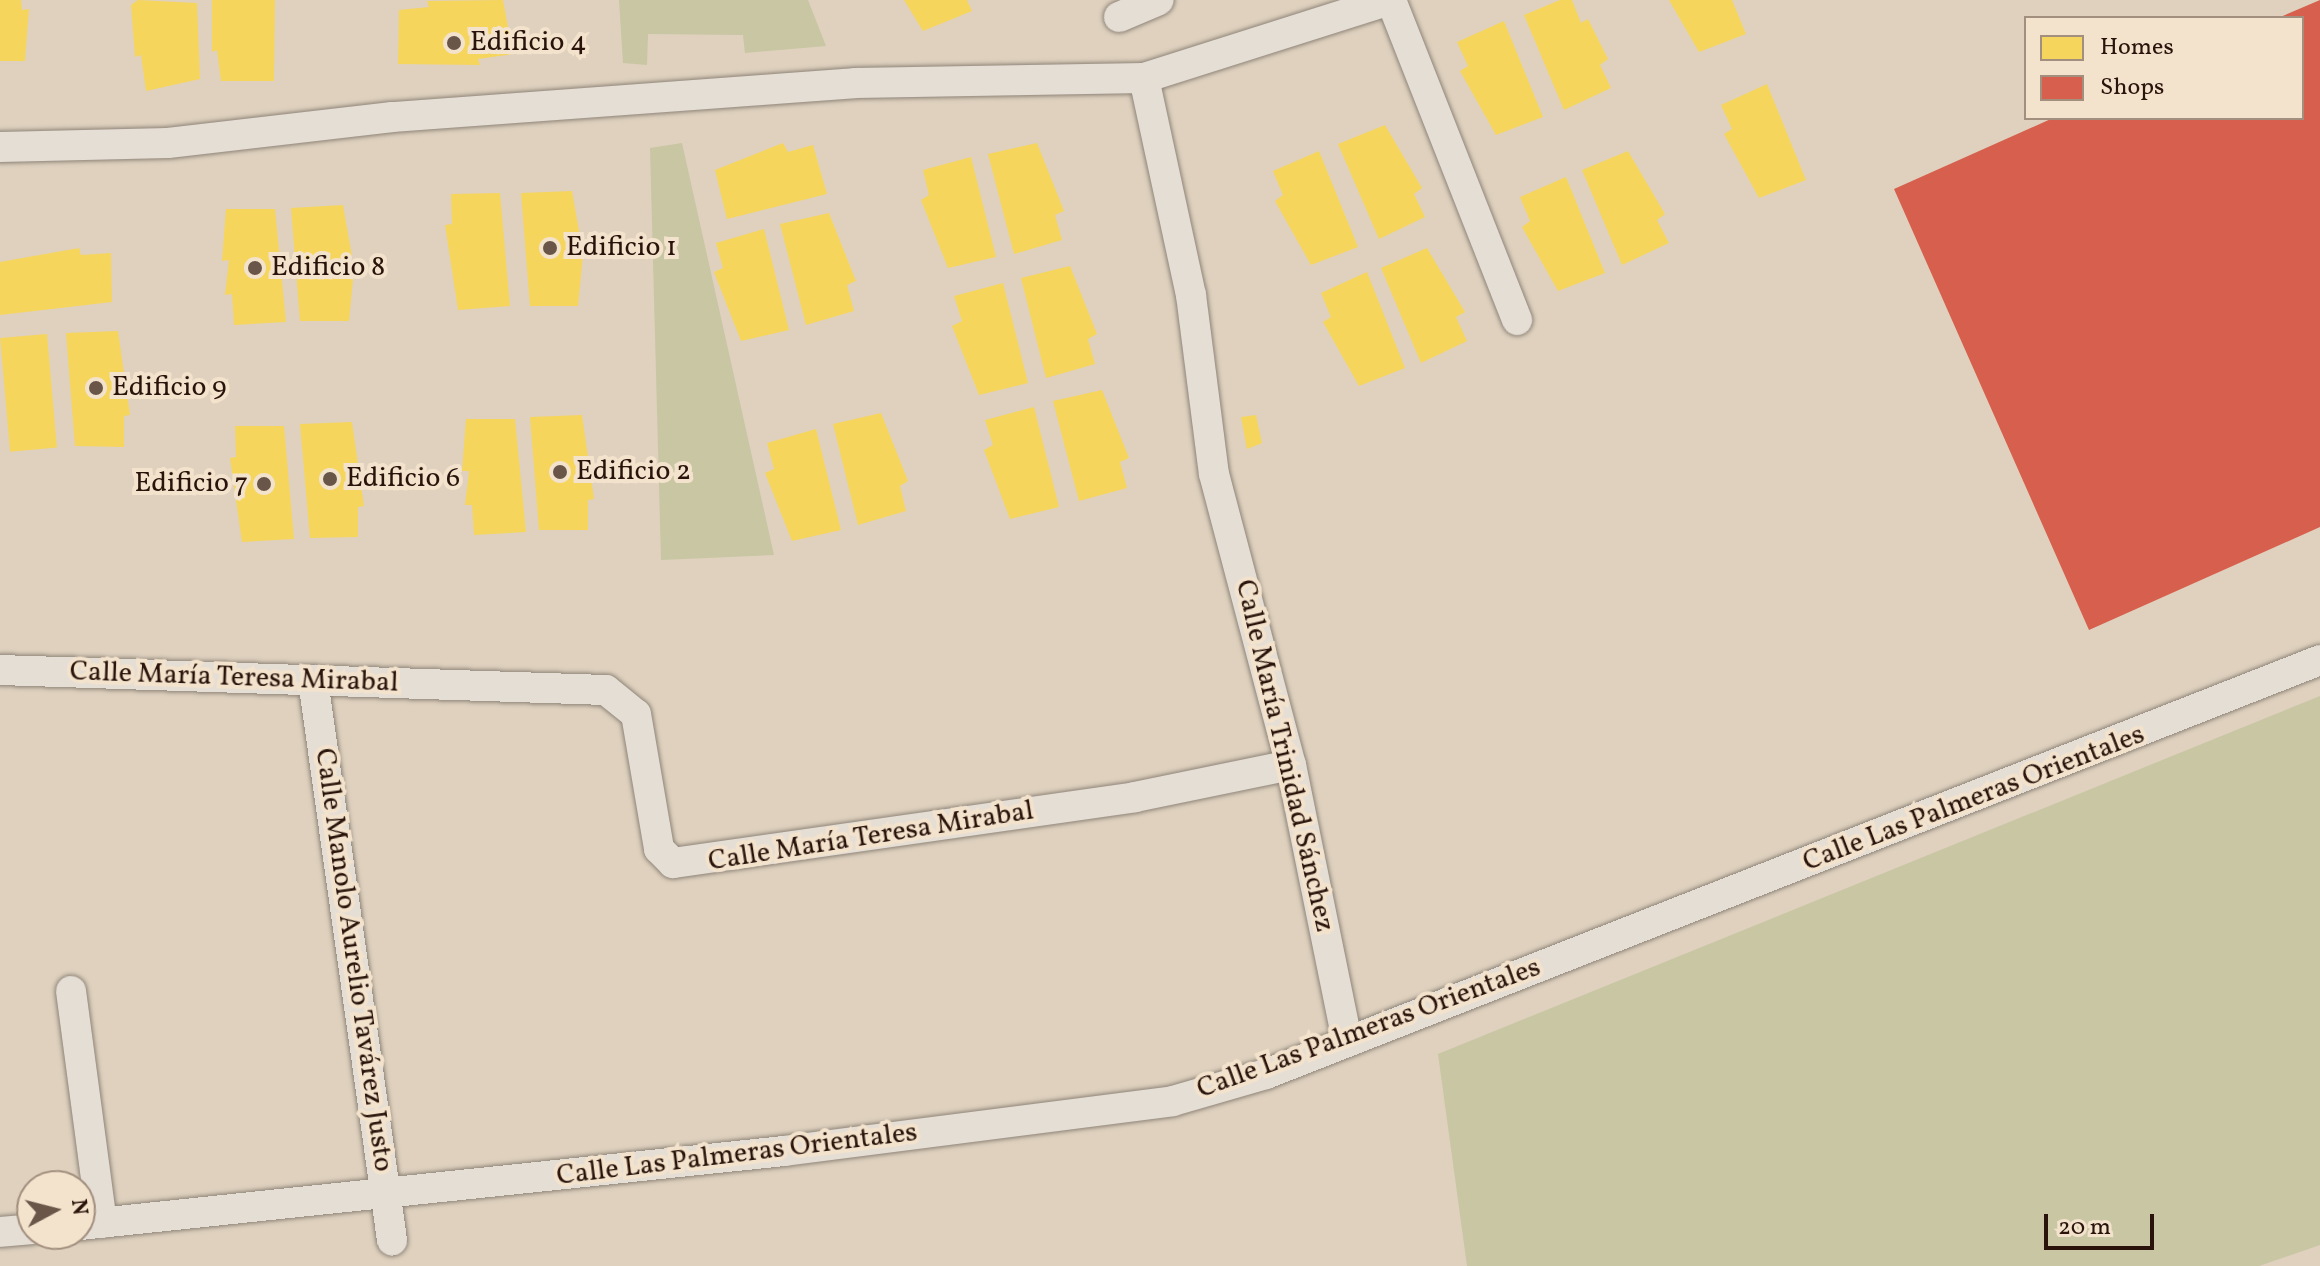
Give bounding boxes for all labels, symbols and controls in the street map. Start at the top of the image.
legend [2024,16,2304,120]
place label: Edificio 4 [470,26,587,60]
text: Homes [2100,31,2174,65]
marker: Edificio 4 [445,34,463,52]
text: Shops [2100,71,2164,105]
place label: Edificio 1 [566,231,677,265]
marker: Edificio 1 [541,239,559,257]
place label: Edificio 8 [271,251,385,285]
marker: Edificio 8 [246,259,264,277]
place label: Edificio 9 [112,371,227,405]
marker: Edificio 9 [87,379,105,397]
place label: Edificio 2 [576,455,691,489]
place label: Edificio 6 [346,462,460,496]
marker: Edificio 2 [551,463,569,481]
place label: Edificio 7 [134,467,248,501]
marker: Edificio 6 [321,470,339,488]
marker: Edificio 7 [255,475,273,493]
street label: Calle María Trinidad Sánchez [1227,576,1341,936]
street label: Calle María Teresa Mirabal [69,655,399,701]
street label: Calle Las Palmeras Orientales [1799,718,2149,880]
street label: Calle Manolo Aurelio Tavárez Justo [307,746,399,1174]
street label: Calle María Teresa Mirabal [706,795,1036,879]
street label: Calle Las Palmeras Orientales [1193,951,1545,1107]
street label: Calle Las Palmeras Orientales [555,1116,919,1194]
north arrow [16,1170,96,1250]
text: N [62,1197,95,1217]
scale bar [2048,1198,2158,1248]
text: 20 m [2058,1211,2111,1245]

